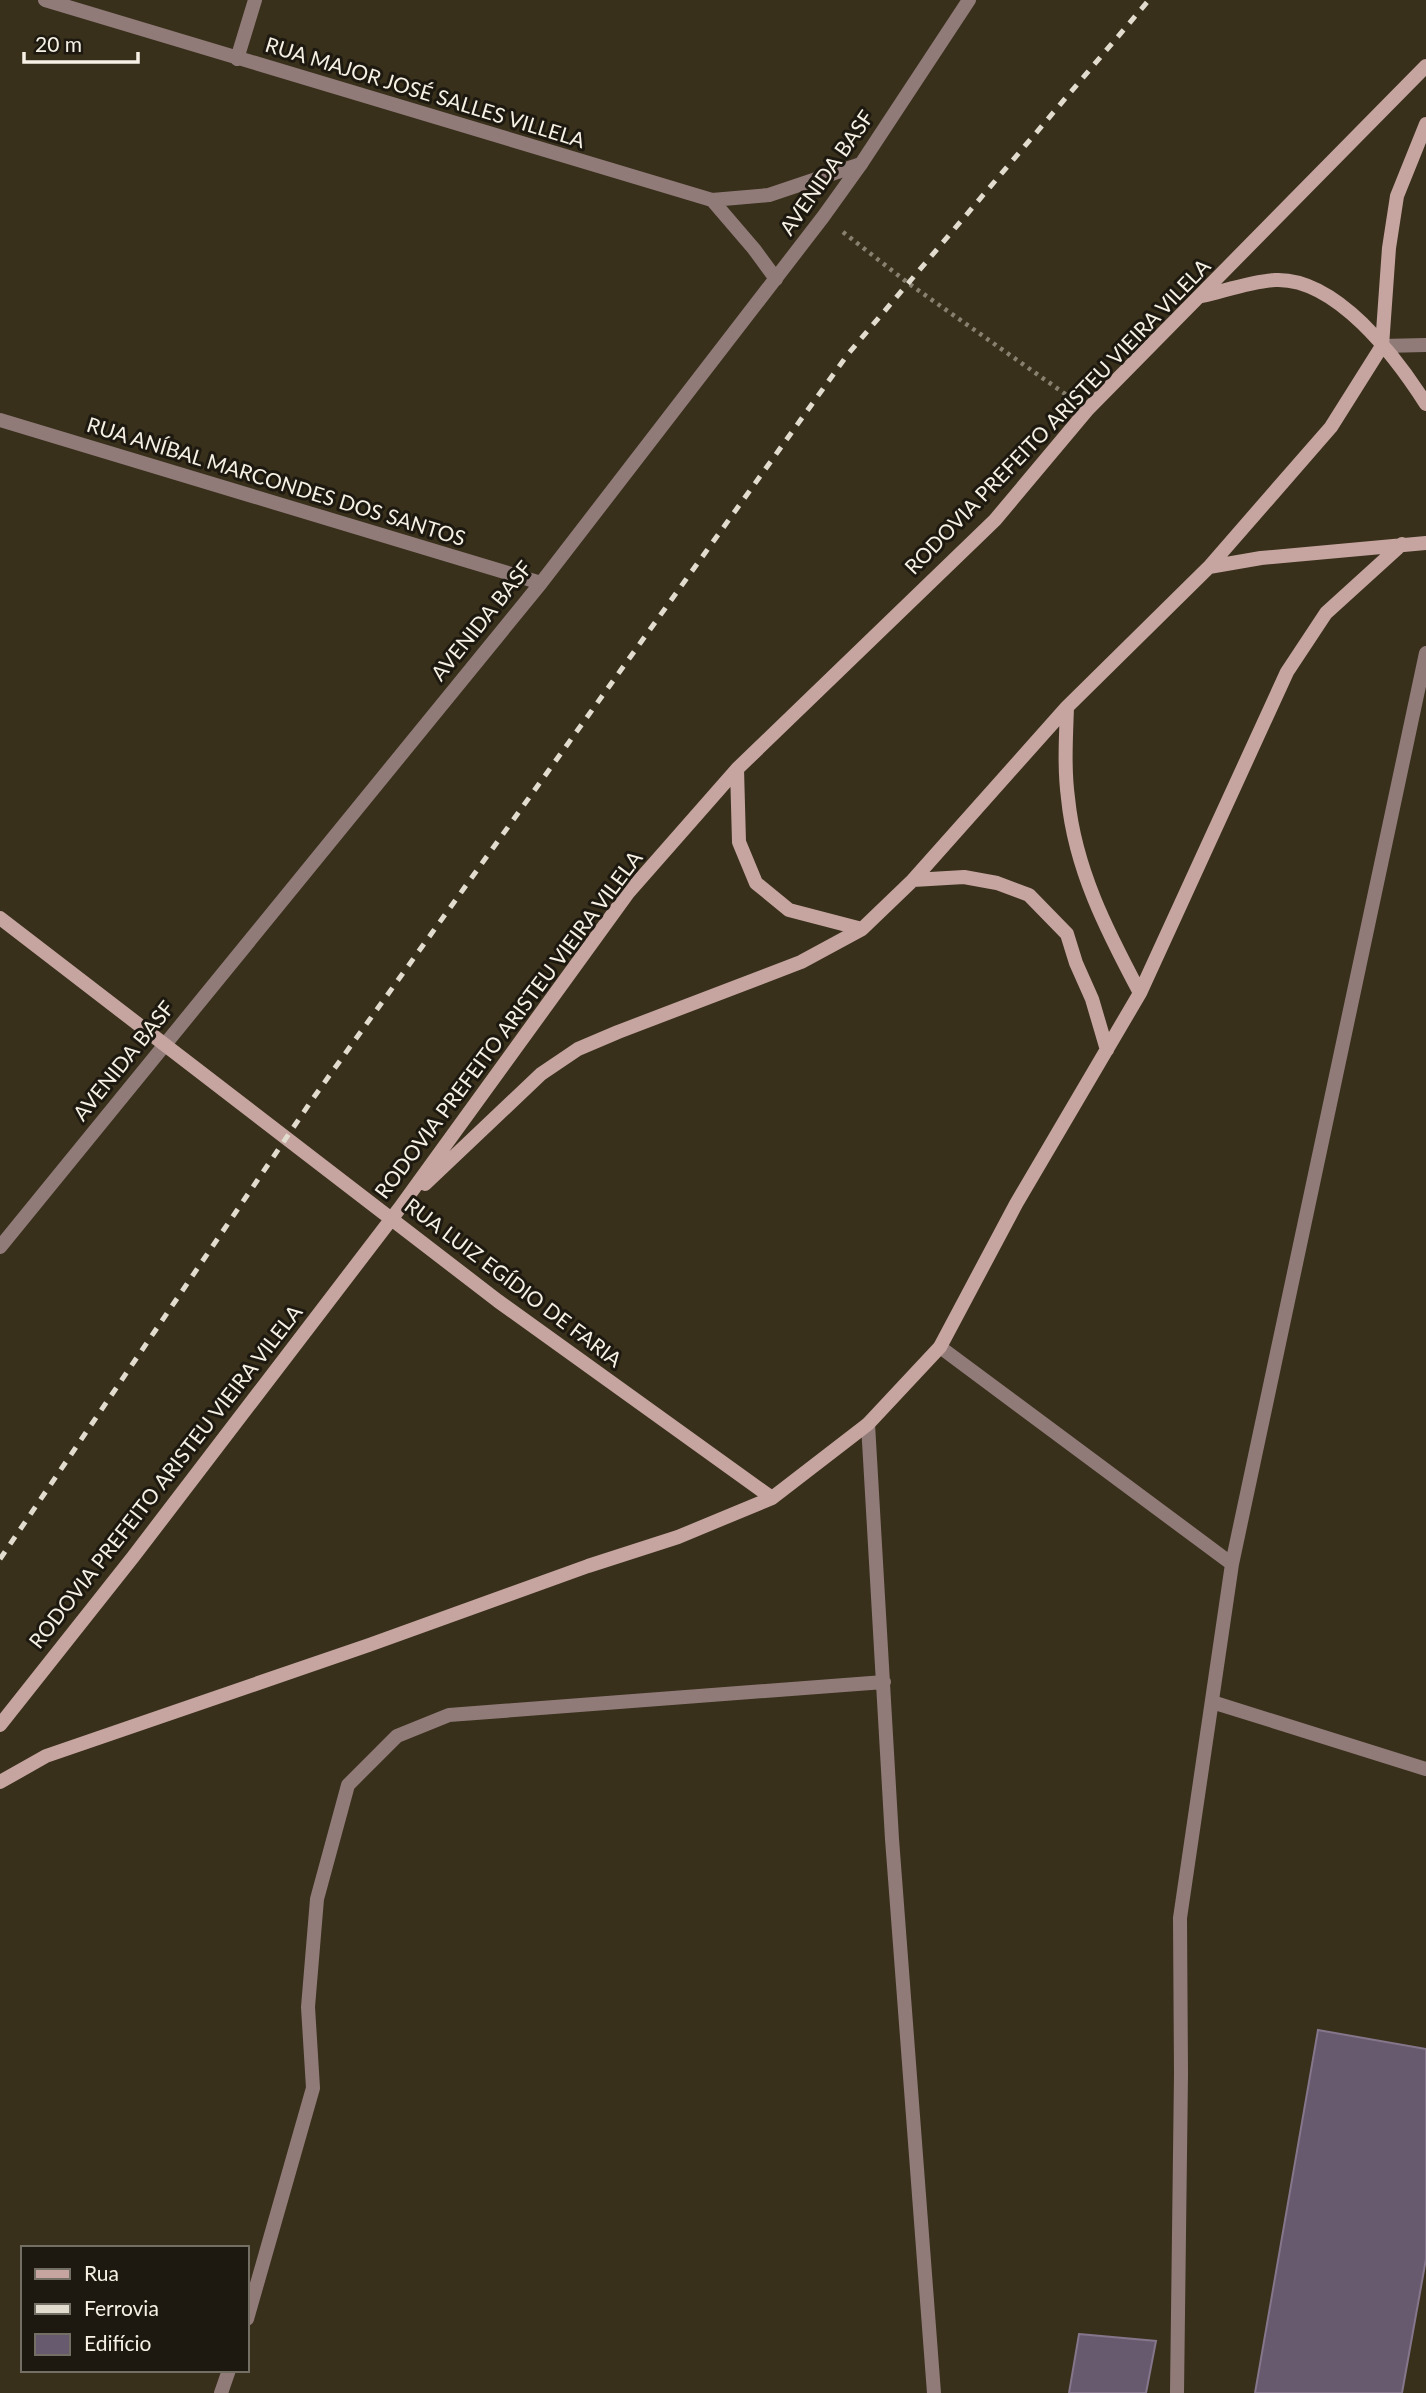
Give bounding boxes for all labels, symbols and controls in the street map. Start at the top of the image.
scale bar [24,21,138,65]
text: 20 m [35,31,82,56]
street label: RUA MAJOR JOSÉ SALLES VILLELA [263,31,589,152]
street label: AVENIDA BASF [773,105,878,239]
street label: RODOVIA PREFEITO ARISTEU VIEIRA VILELA [899,252,1215,579]
street label: RUA ANÍBAL MARCONDES DOS SANTOS [84,411,469,550]
street label: AVENIDA BASF [425,555,537,685]
street label: RODOVIA PREFEITO ARISTEU VIEIRA VILELA [369,845,647,1203]
street label: AVENIDA BASF [67,995,179,1125]
street label: RUA LUIZ EGÍDIO DE FARIA [400,1192,628,1372]
street label: RODOVIA PREFEITO ARISTEU VIEIRA VILELA [23,1299,307,1653]
legend [21,2246,248,2372]
text: Rua [84,2260,119,2285]
text: Ferrovia [84,2295,159,2320]
text: Edifício [84,2330,152,2355]

